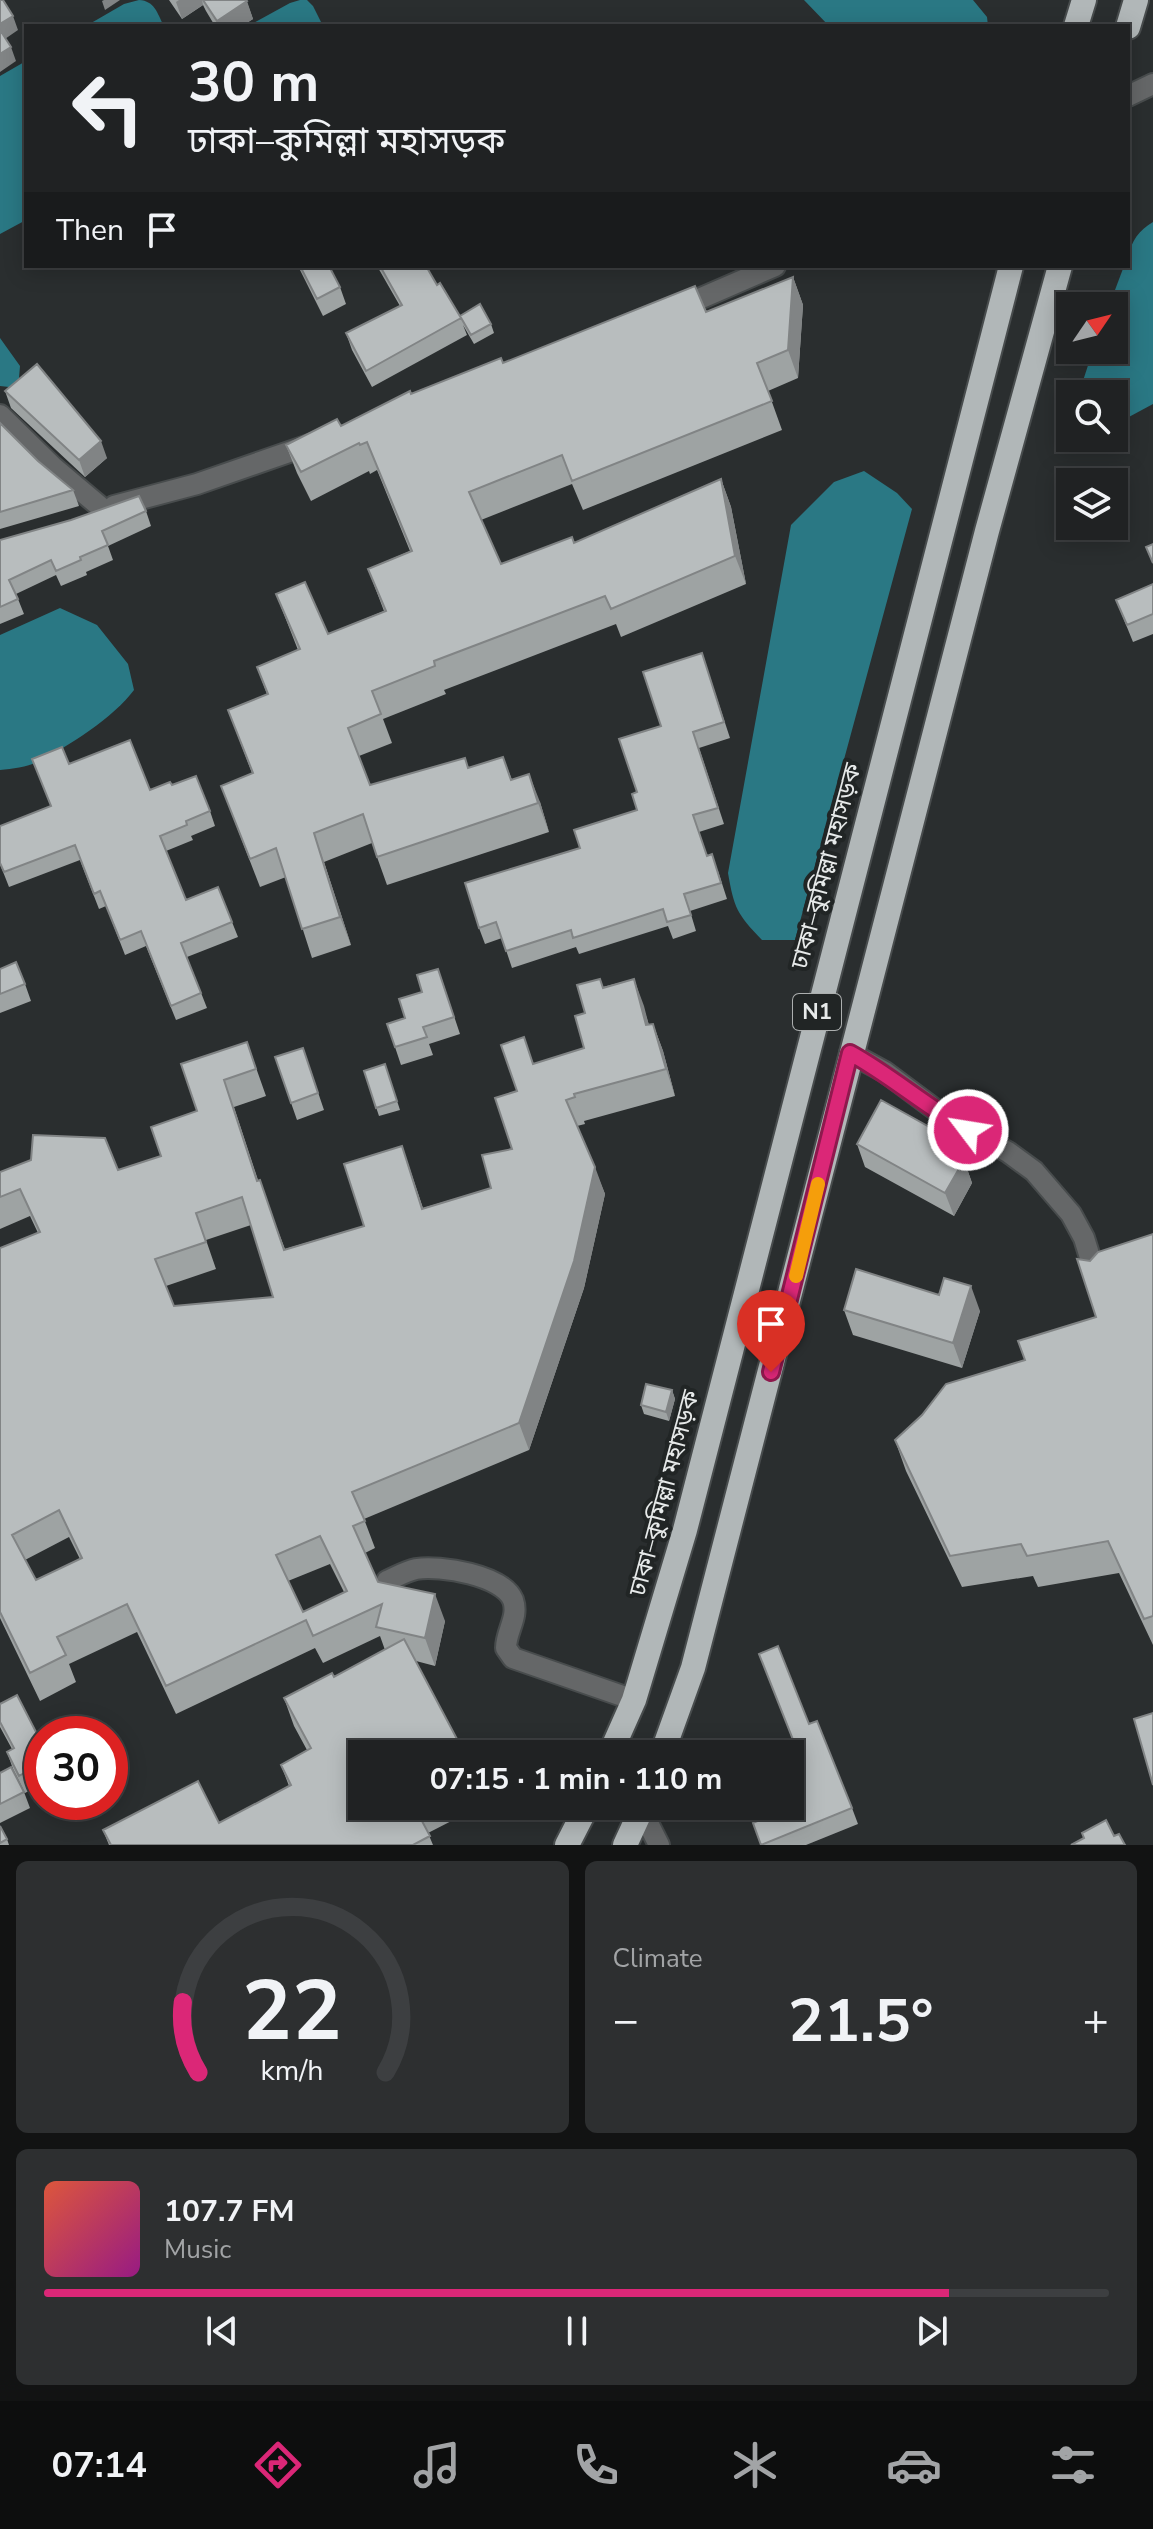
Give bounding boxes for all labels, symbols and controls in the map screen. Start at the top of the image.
text: 30 m [188,44,319,121]
icon: left [56,56,160,160]
text: ঢাকা–কুমিল্লা মহাসড়ক [188,117,505,166]
icon: arrive [140,208,184,252]
text: Then [56,210,124,251]
north arrow [1056,292,1128,364]
map controls [1056,292,1128,540]
button: search [1056,380,1128,452]
button: layers [1056,468,1128,540]
street label: ঢাকা–কুমিল্লা মহাসড়ক [783,759,869,973]
road number: N1 [793,994,841,1030]
position arrow [926,1088,1010,1172]
pin [737,1290,805,1372]
icon: arrive [749,1302,793,1346]
street label: ঢাকা–কুমিল্লা মহাসড়ক [621,1386,707,1600]
speed limit sign: 30 [24,1716,128,1820]
text: 07:15 · 1 min · 110 m [430,1759,722,1800]
text: Climate [613,1941,703,1976]
text: 22 [242,1955,342,2068]
text: 21.5° [788,1980,934,2062]
text: − [613,1991,639,2051]
text: + [1083,1991,1109,2051]
text: km/h [261,2051,324,2090]
text: 107.7 FM [164,2191,294,2232]
text: Music [164,2232,231,2267]
icon: previous [200,2309,244,2353]
icon: pause [555,2309,599,2353]
icon: next [910,2309,954,2353]
icon: directions [250,2437,306,2493]
icon: music [409,2437,465,2493]
icon: phone [568,2437,624,2493]
icon: climate [727,2437,783,2493]
icon: car [886,2437,942,2493]
icon: filters [1045,2437,1101,2493]
text: 07:14 [52,2441,147,2490]

